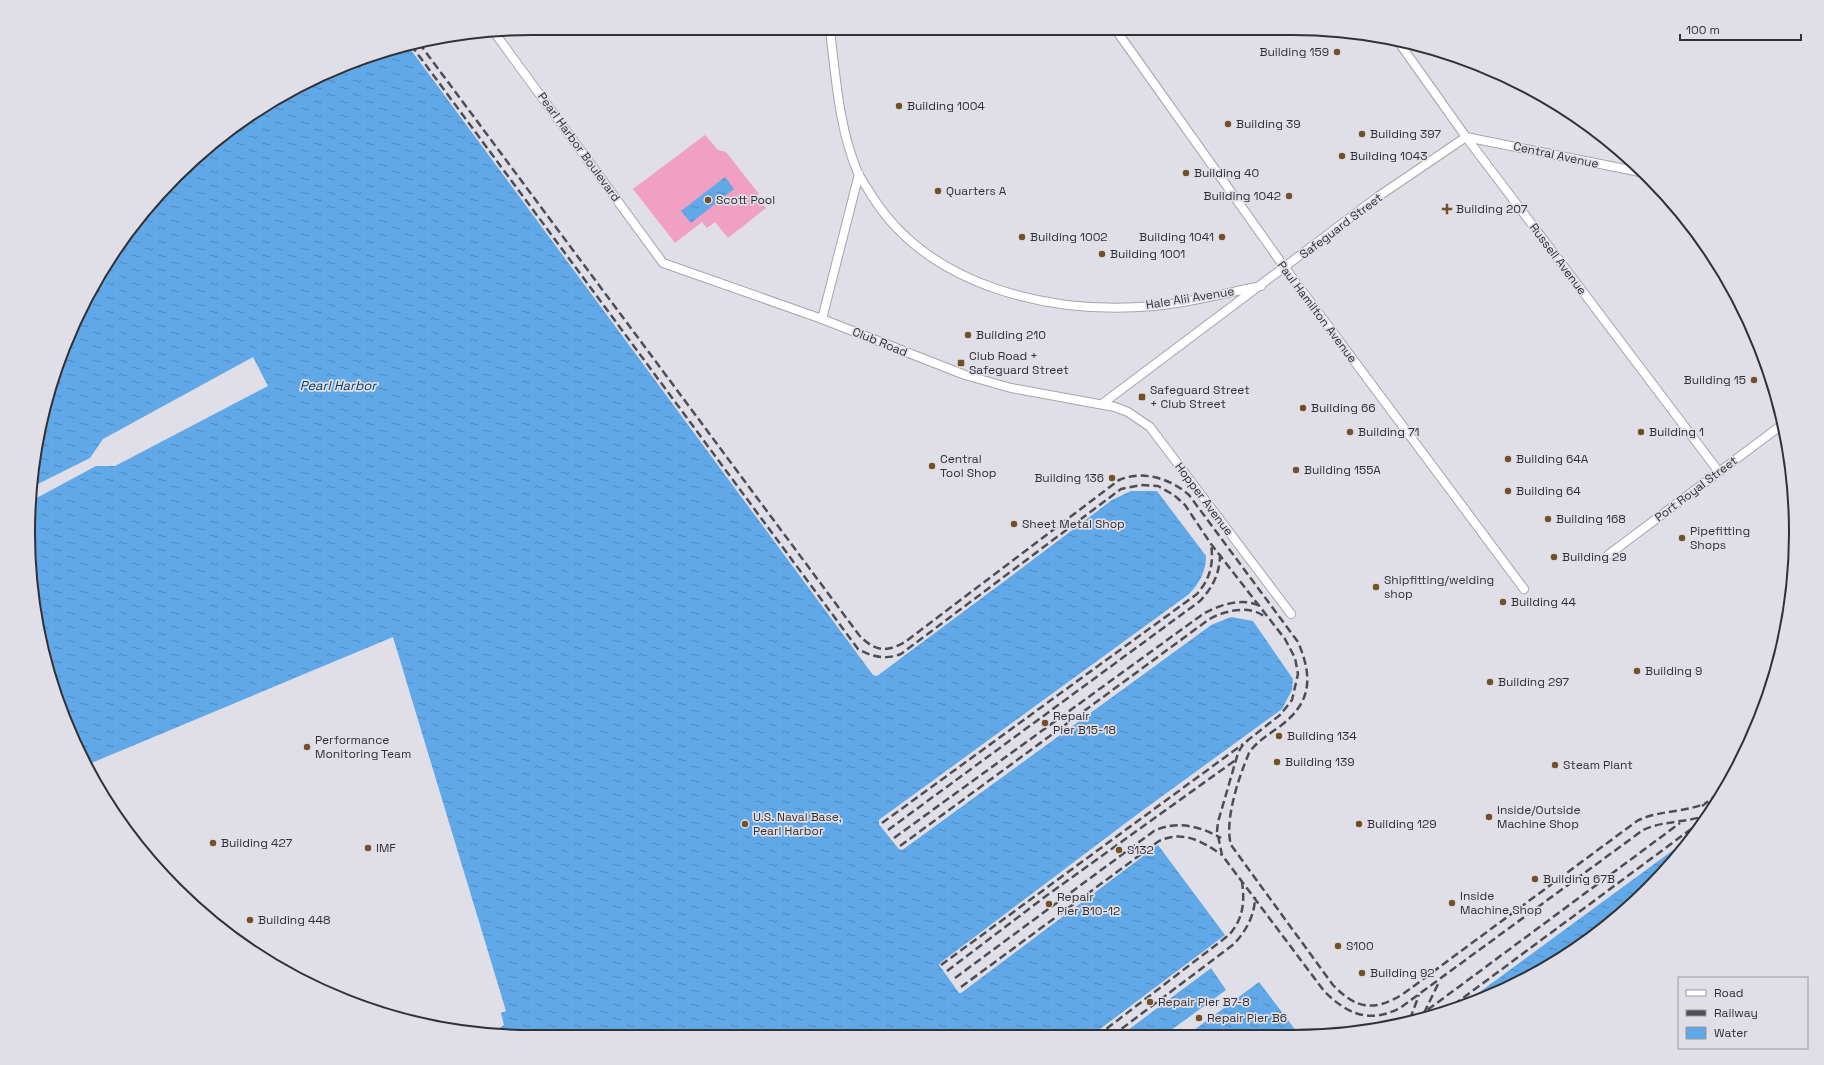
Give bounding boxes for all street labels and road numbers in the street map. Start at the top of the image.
street label: Pearl Harbor Boulevard [534,89,624,205]
street label: Central Avenue [1512,138,1600,172]
street label: Safeguard Street [1296,190,1386,262]
street label: Russell Avenue [1526,220,1590,298]
street label: Paul Hamilton Avenue [1273,258,1361,366]
street label: Hale Alii Avenue [1145,283,1235,313]
street label: Club Road [850,324,910,360]
street label: Port Royal Street [1651,453,1741,525]
street label: Hopper Avenue [1171,459,1237,539]

